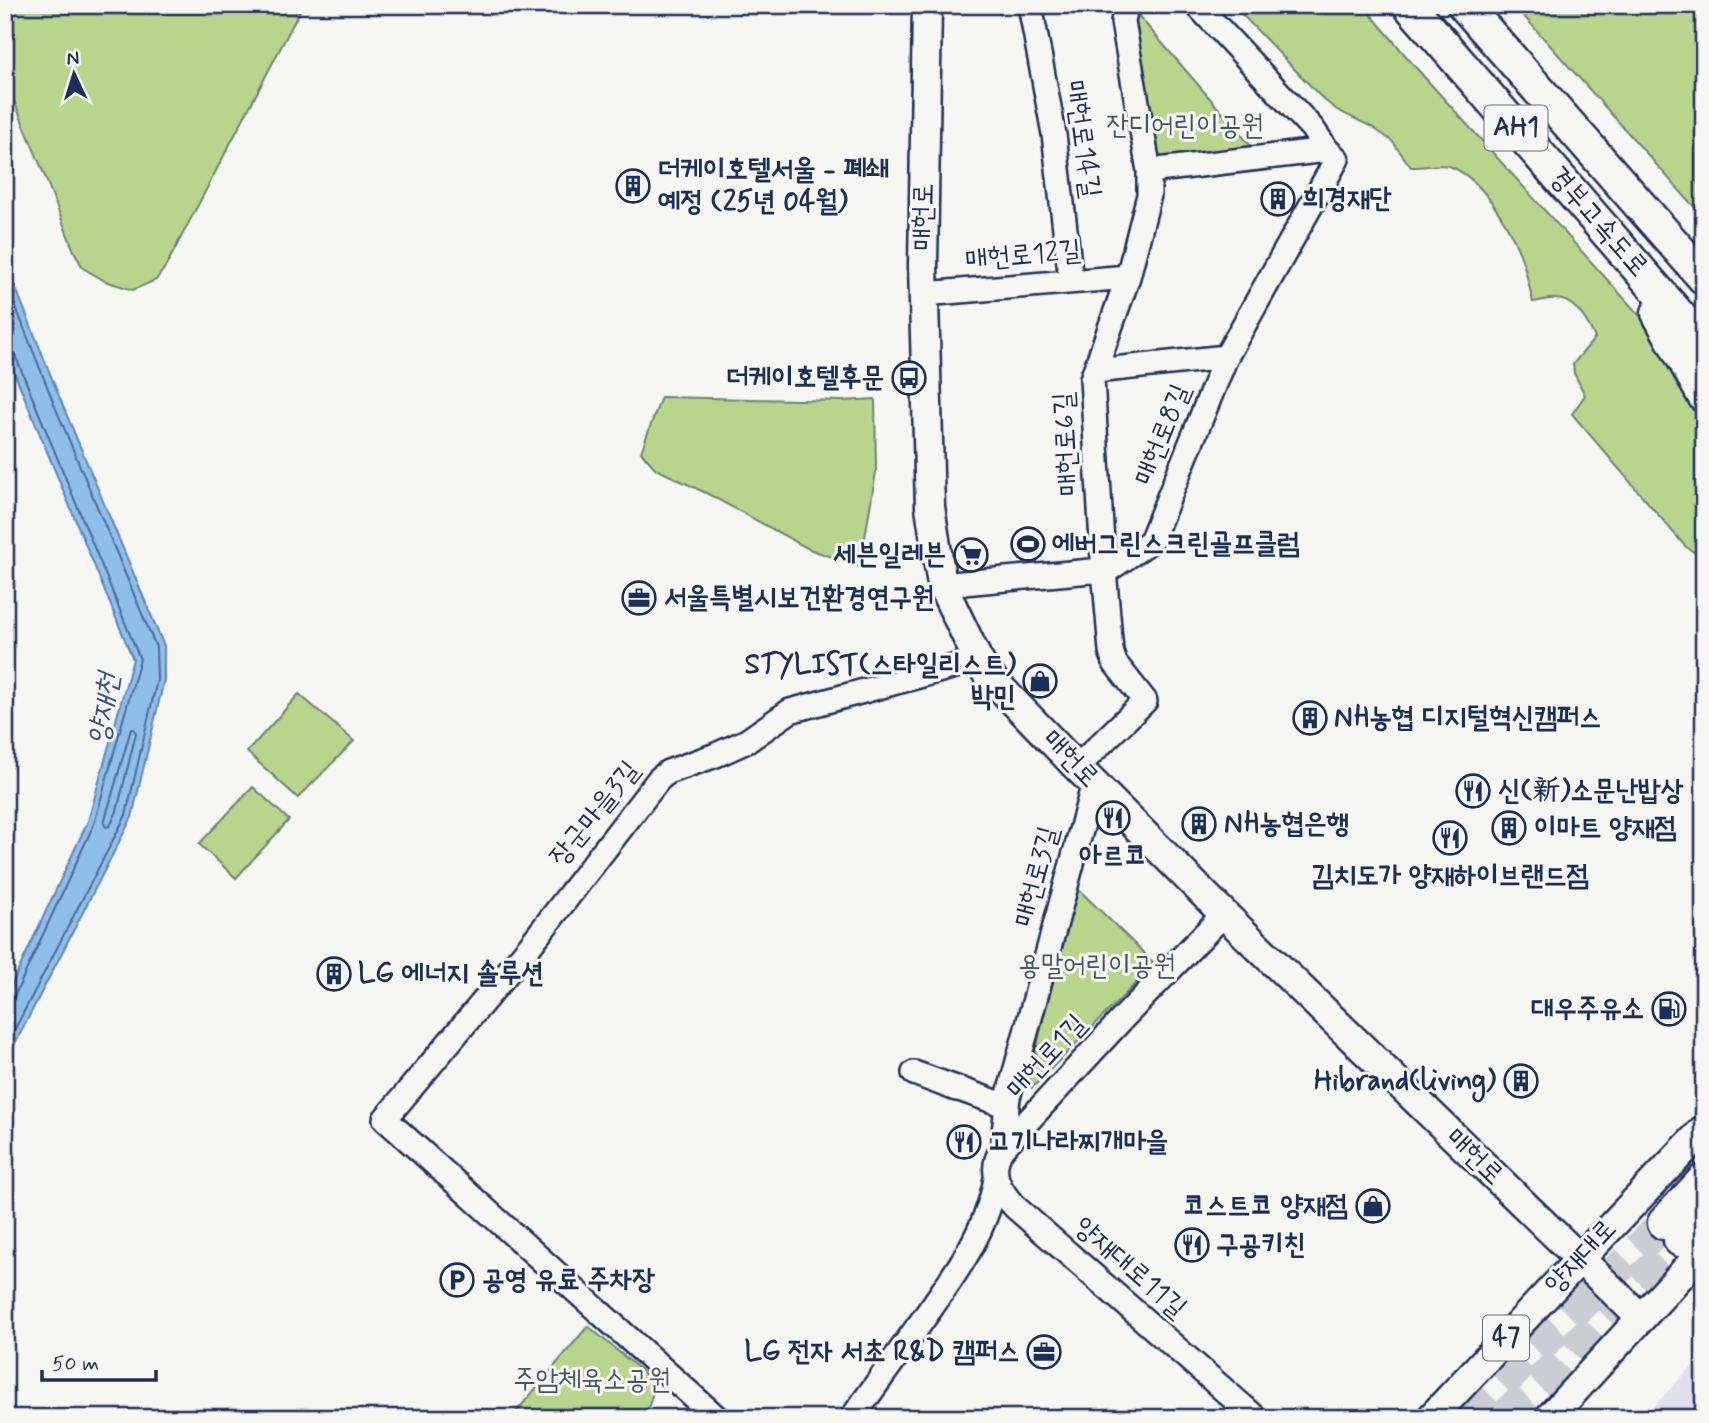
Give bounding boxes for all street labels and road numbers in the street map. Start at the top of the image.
street label: 매헌로14길 [1055,78,1109,200]
road number: AH1 [1484,105,1548,150]
street label: 경부고속도로 [1540,159,1656,285]
street label: 매헌로 [905,183,943,251]
street label: 매헌로12길 [963,232,1083,280]
street label: 매헌로8길 [1126,379,1200,491]
street label: 매헌로6길 [1046,391,1088,497]
street label: 매헌로 [1033,722,1107,796]
street label: 장군마을3길 [541,754,649,874]
street label: 매헌로3길 [1006,823,1068,931]
street label: 매헌로1길 [998,1007,1096,1107]
street label: 매헌로 [1437,1120,1511,1194]
street label: 양재대로11길 [1066,1209,1194,1327]
street label: 양재대로 [1537,1211,1625,1303]
road number: 47 [1483,1316,1529,1360]

